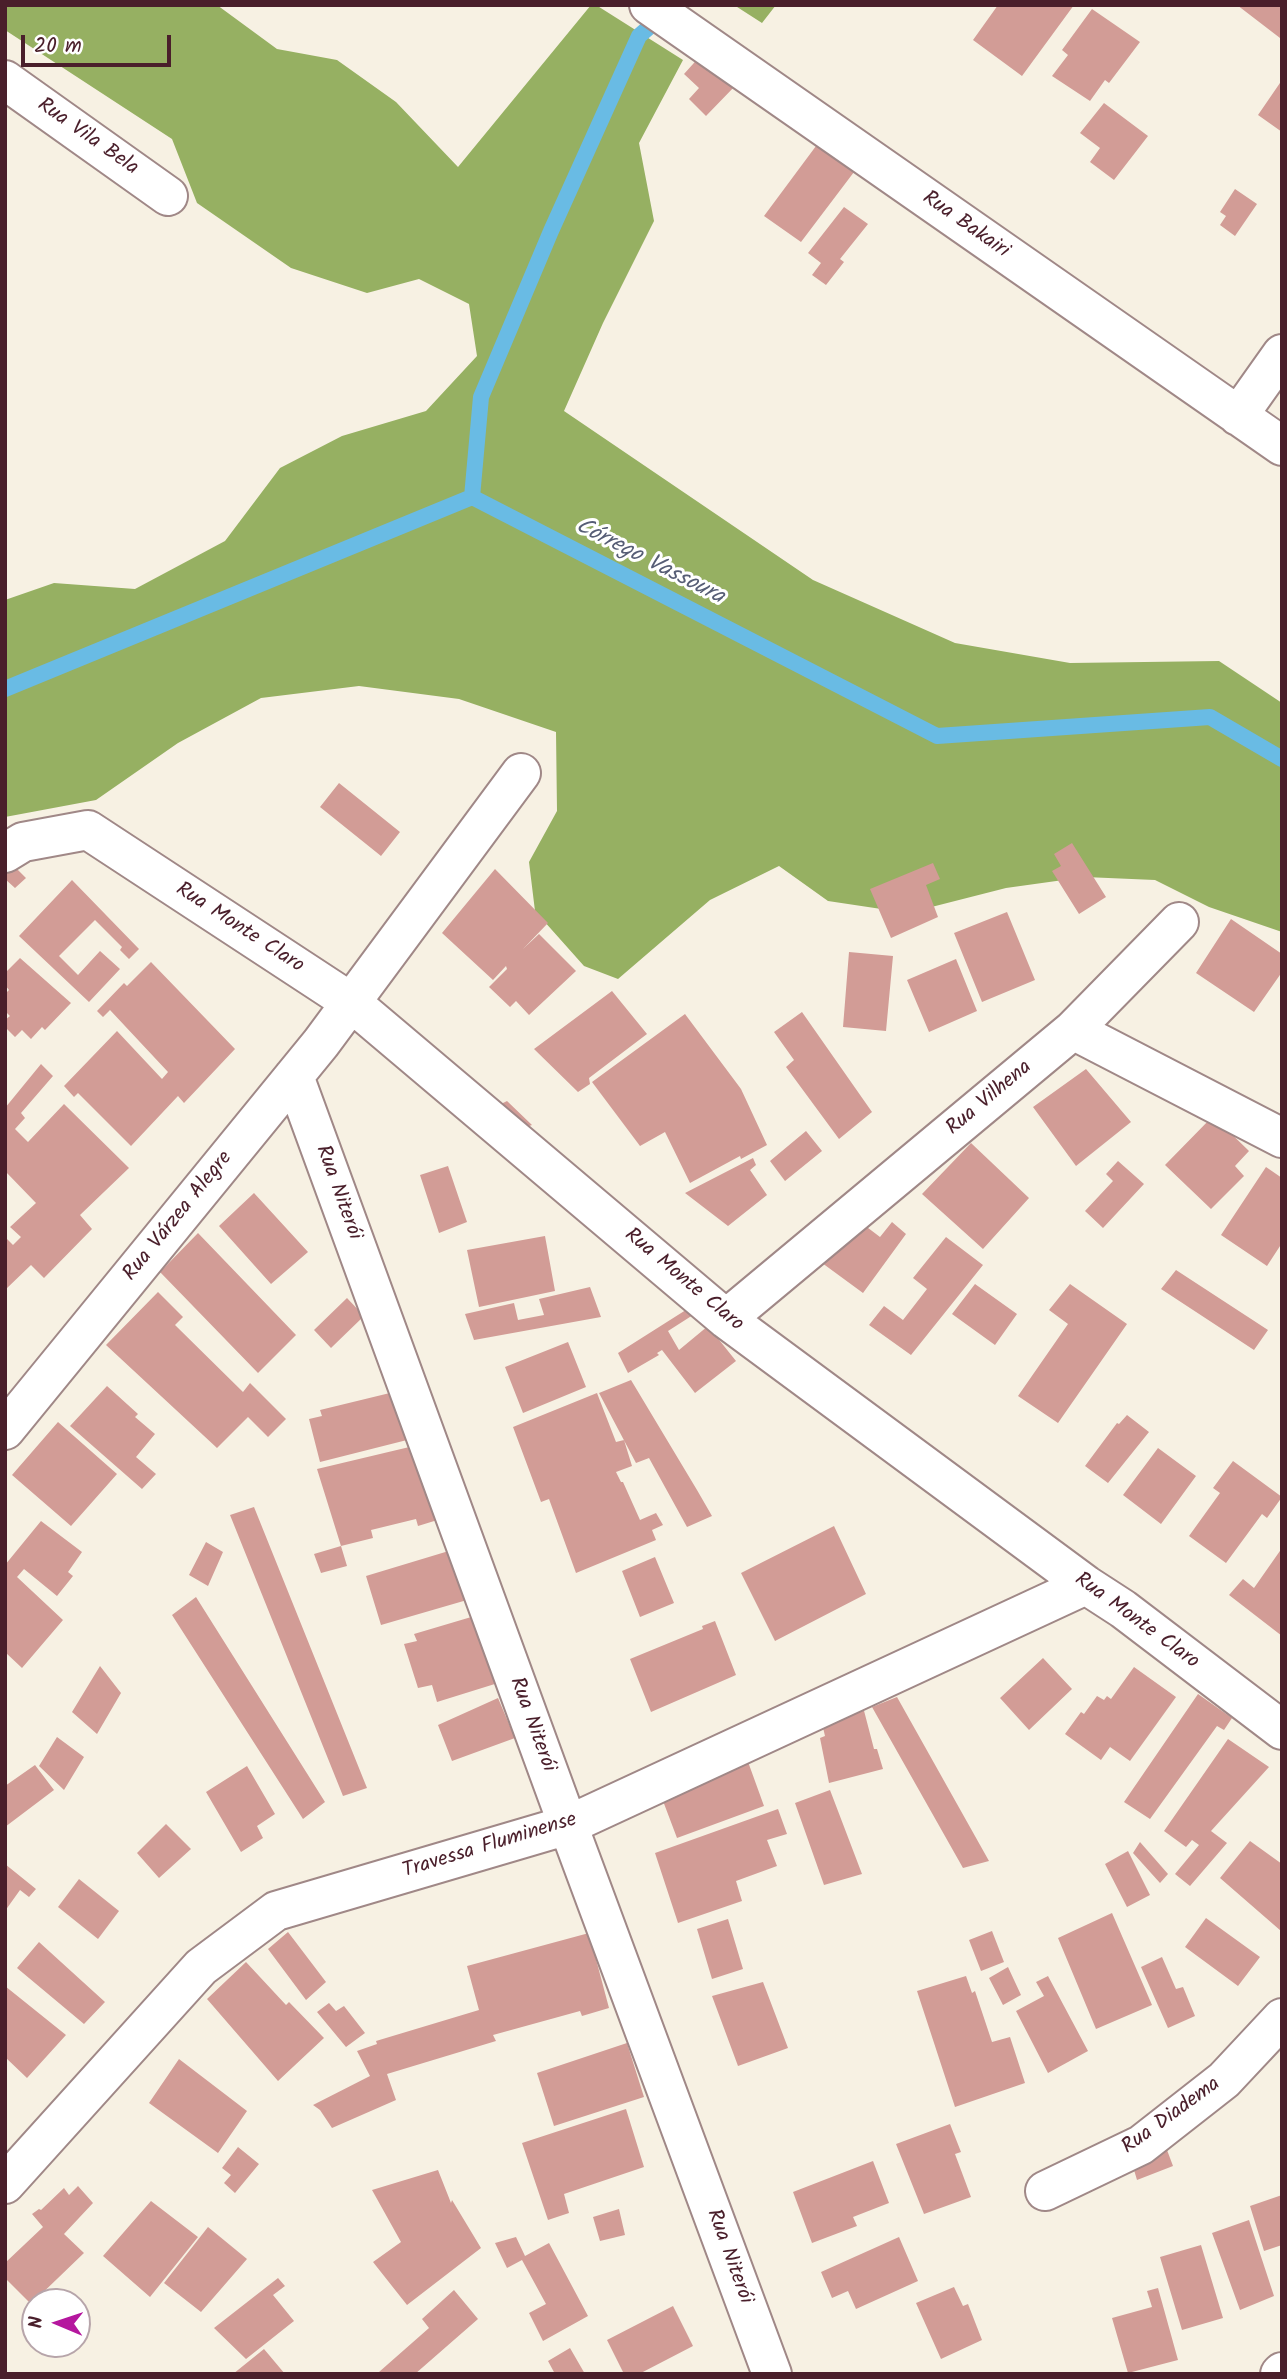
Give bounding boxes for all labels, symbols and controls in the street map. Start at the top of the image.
scale bar [24,21,175,65]
text: 20 m [34,30,82,63]
street label: Rua Vila Bela [31,94,143,182]
street label: Rua Bakairi [917,187,1013,265]
water label: Córrego Vassoura [570,514,728,612]
street label: Rua Monte Claro [170,878,308,980]
street label: Rua Vilhena [942,1056,1038,1142]
street label: Rua Niterói [308,1142,366,1244]
street label: Rua Várzea Alegre [119,1147,239,1287]
street label: Rua Monte Claro [618,1224,748,1338]
street label: Rua Monte Claro [1069,1568,1203,1676]
street label: Rua Niterói [502,1674,560,1776]
street label: Travessa Fluminense [400,1809,580,1885]
street label: Rua Diadema [1118,2073,1226,2161]
street label: Rua Niterói [699,2206,757,2308]
north arrow [21,2288,91,2358]
text: N [22,2316,52,2329]

